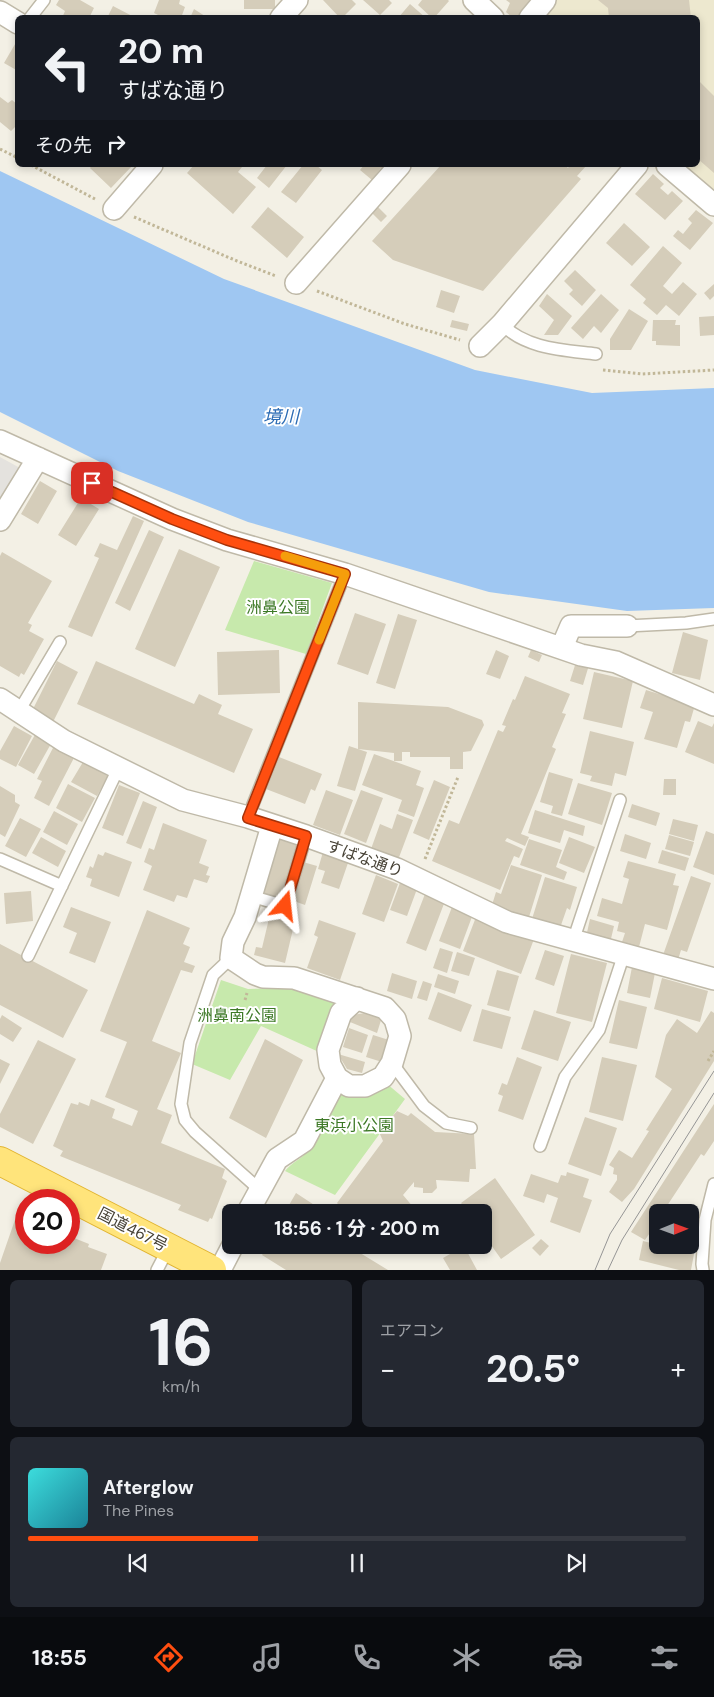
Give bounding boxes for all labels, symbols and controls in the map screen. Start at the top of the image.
text: 20 m [118,28,204,74]
icon: left [35,35,100,100]
text: すばな通り [118,76,228,105]
icon: right [102,130,130,158]
text: その先 [35,133,92,158]
water label: 境川 [263,405,301,429]
pin [71,462,113,504]
icon: arrive [78,469,106,497]
park label: 洲鼻公園 [246,597,310,618]
street label: すばな通り [324,835,406,882]
position arrow [258,879,310,931]
park label: 洲鼻南公園 [197,1005,277,1026]
park label: 東浜小公園 [314,1115,394,1136]
speed limit sign: 20 [15,1189,80,1254]
street label: 国道467号 [94,1203,171,1256]
north arrow [649,1204,699,1254]
map controls [649,1204,699,1254]
text: 18:56 · 1 分 · 200 m [274,1216,440,1241]
text: 16 [149,1301,213,1385]
text: エアコン [380,1320,444,1341]
text: 20.5° [486,1344,580,1394]
text: − [380,1351,395,1388]
text: + [671,1351,686,1388]
text: km/h [162,1376,200,1397]
text: Afterglow [103,1475,194,1500]
text: The Pines [103,1500,174,1521]
icon: previous [124,1549,152,1577]
icon: pause [343,1549,371,1577]
icon: next [562,1549,590,1577]
icon: directions [151,1640,186,1675]
icon: music [250,1640,285,1675]
icon: phone [349,1640,384,1675]
icon: climate [449,1640,484,1675]
icon: car [548,1640,583,1675]
icon: filters [647,1640,682,1675]
text: 18:55 [32,1643,87,1672]

